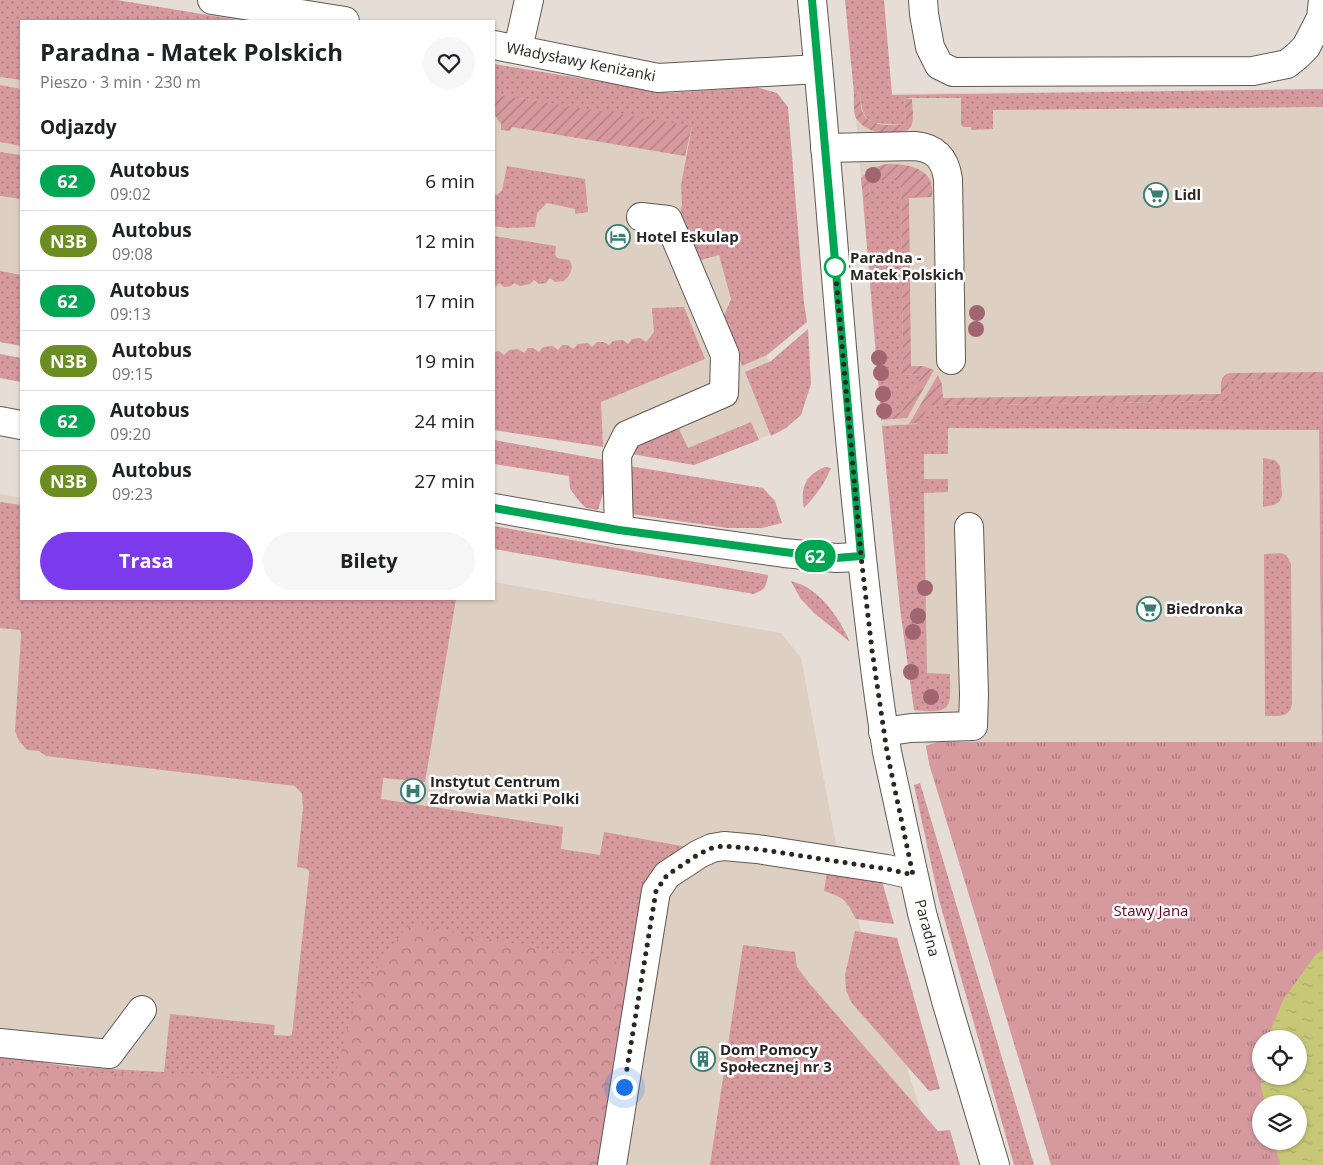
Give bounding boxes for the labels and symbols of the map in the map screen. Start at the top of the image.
street label: Władysławy Keniżanki [505,37,658,85]
supermarket icon: Lidl [1143,182,1169,208]
place label: Lidl [1174,184,1201,204]
hotel icon: Hotel Eskulap [605,224,631,250]
place label: Hotel Eskulap [636,226,739,246]
place label: Paradna - Matek Polskich [850,247,964,284]
marker: Paradna - Matek Polskich [824,256,846,278]
line badge: 62 [792,540,838,572]
supermarket icon: Biedronka [1136,596,1162,622]
place label: Biedronka [1166,598,1243,618]
place label: Instytut Centrum Zdrowia Matki Polki [430,771,579,808]
hospital icon: Instytut Centrum Zdrowia Matki Polki [400,778,426,804]
street label: Paradna [911,897,945,959]
park label: Stawy Jana [1114,900,1188,920]
place label: Dom Pomocy Społecznej nr 3 [720,1039,832,1076]
building icon: Dom Pomocy Społecznej nr 3 [690,1046,716,1072]
your location [612,1075,637,1100]

